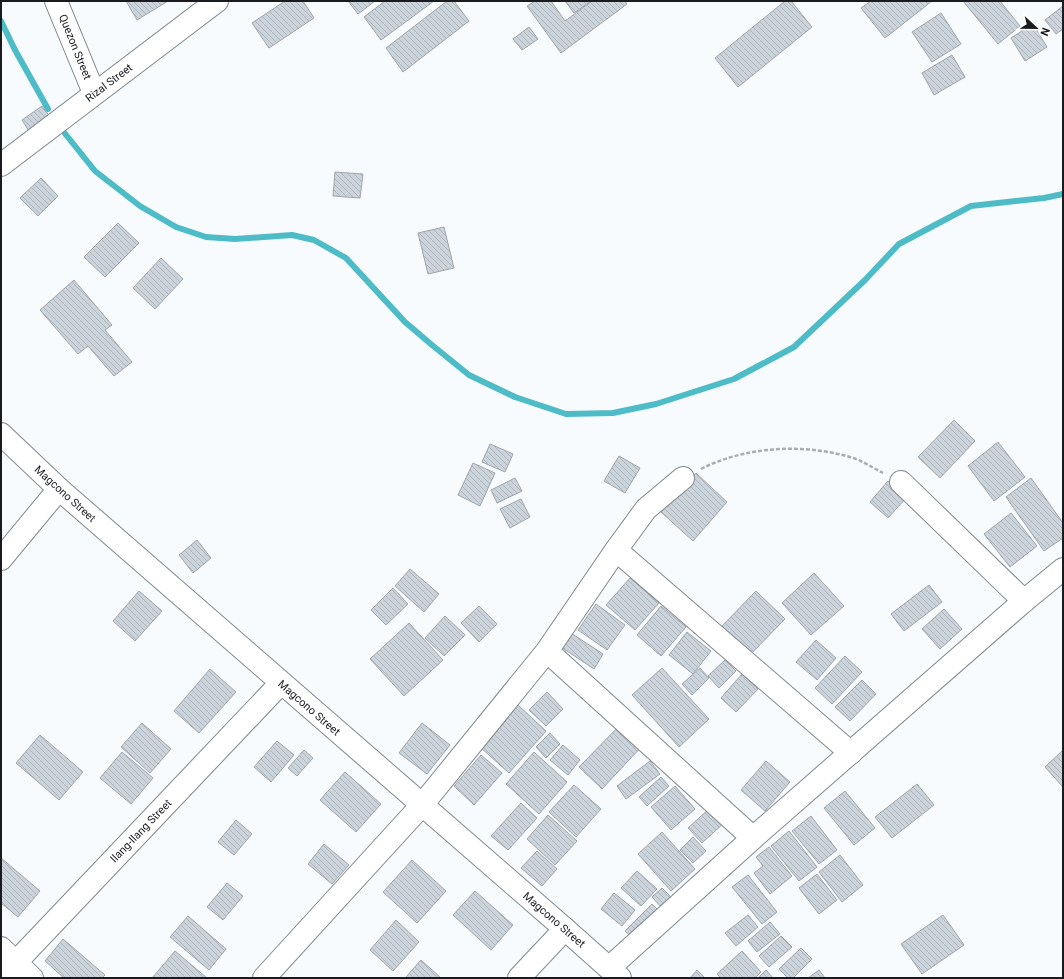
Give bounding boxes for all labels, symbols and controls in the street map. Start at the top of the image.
north arrow [1016,8,1056,48]
street label: Quezon Street [56,13,94,82]
text: N [1037,26,1052,38]
street label: Rizal Street [83,61,135,105]
street label: Magcono Street [32,463,99,525]
street label: Magcono Street [275,678,343,739]
street label: Ilang-Ilang Street [108,796,175,865]
street label: Magcono Street [520,890,588,951]

